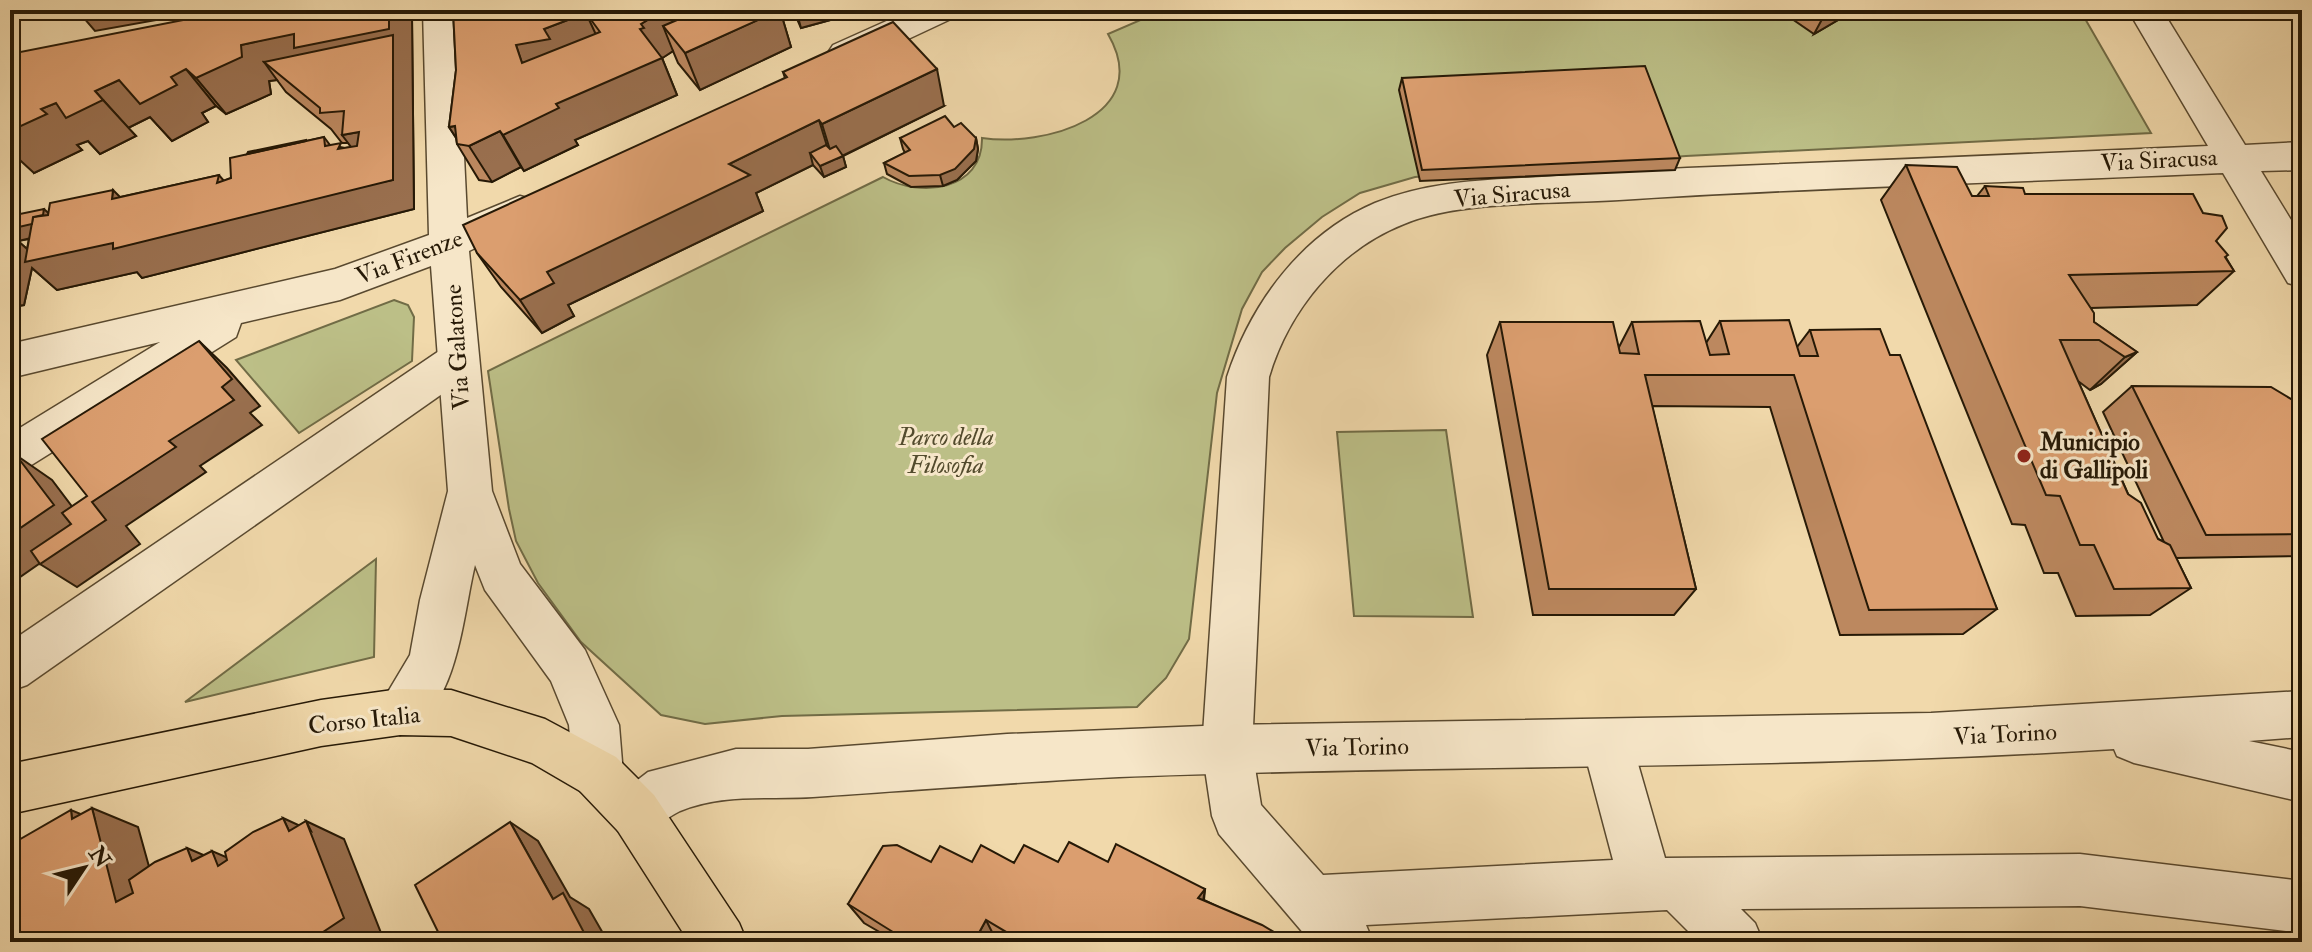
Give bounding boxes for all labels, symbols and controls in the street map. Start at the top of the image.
street label: Via Siracusa [2100,142,2219,179]
street label: Via Siracusa [1452,174,1573,215]
street label: Via Firenze [351,223,467,292]
street label: Via Galatone [438,283,477,411]
park label: Parco della Filosofia [897,422,994,481]
place label: Municipio di Gallipoli [2039,427,2149,486]
marker: Municipio di Gallipoli [2015,447,2033,465]
street label: Corso Italia [307,699,423,742]
street label: Via Torino [1952,716,2058,753]
street label: Via Torino [1305,731,1409,764]
north arrow [44,828,124,908]
text: N [82,840,117,873]

